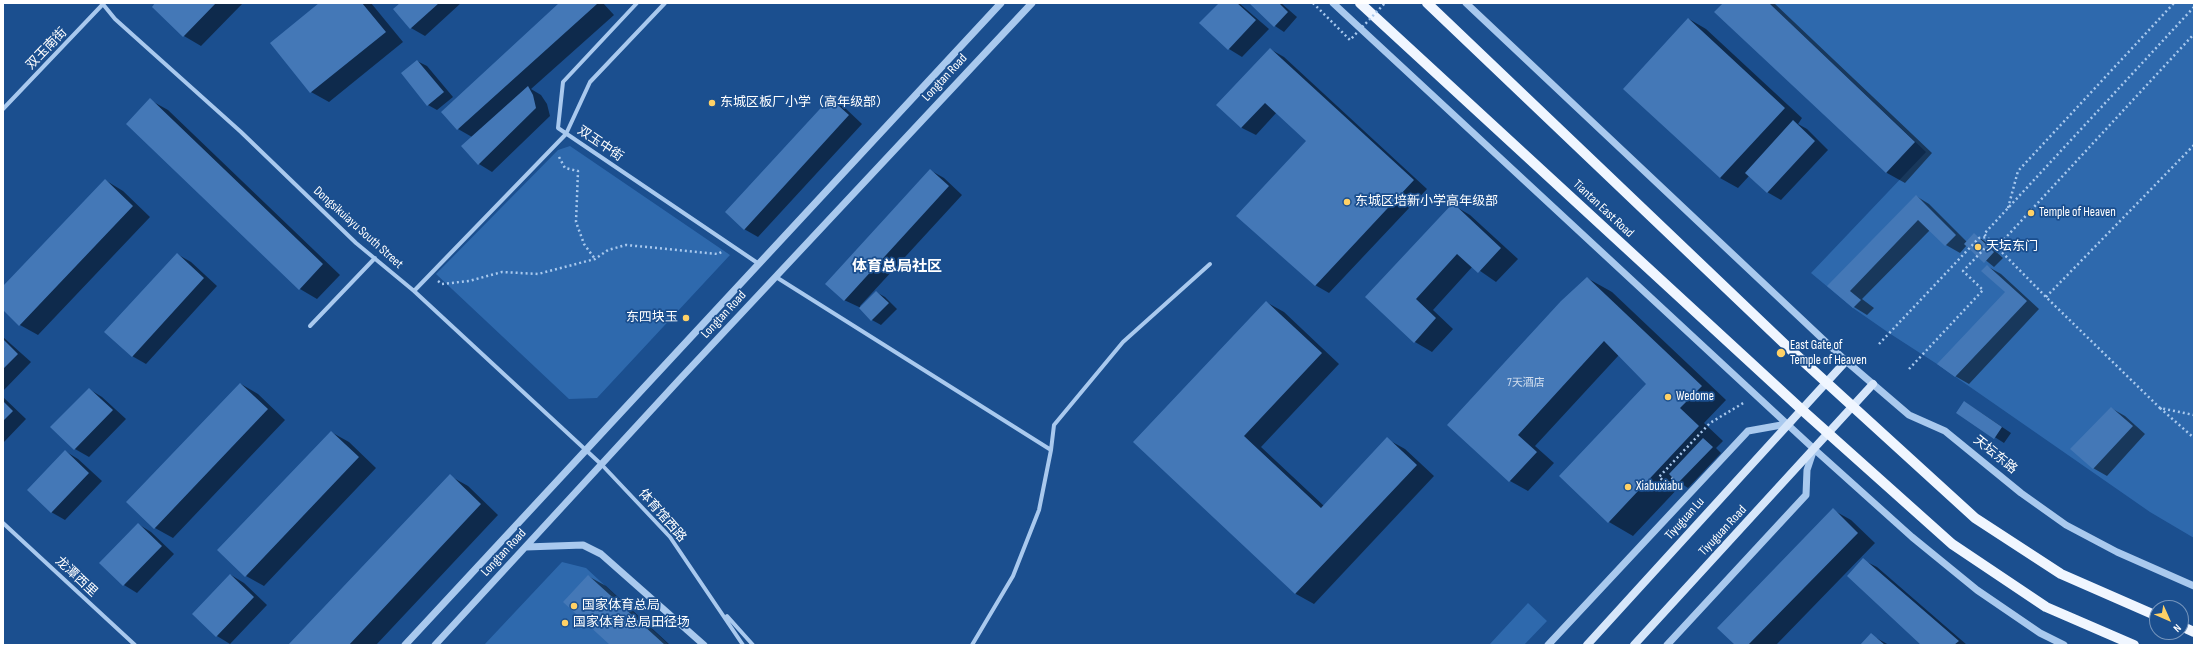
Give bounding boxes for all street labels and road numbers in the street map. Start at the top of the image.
street label: 双玉南街 [23,25,71,73]
street label: Longtan Road [919,51,971,105]
street label: 双玉中街 [574,123,626,165]
street label: Tiantan East Road [1569,177,1637,241]
street label: Dongsikuiayu South Street [310,184,406,272]
street label: Longtan Road [698,288,750,342]
street label: 天坛东路 [1970,433,2020,477]
street label: 体育馆西路 [635,486,689,546]
street label: Tiyuguan Lu [1662,495,1708,543]
street label: Tiyuguan Road [1696,503,1750,559]
street label: Longtan Road [478,526,530,580]
street label: 龙潭西里 [52,554,100,600]

